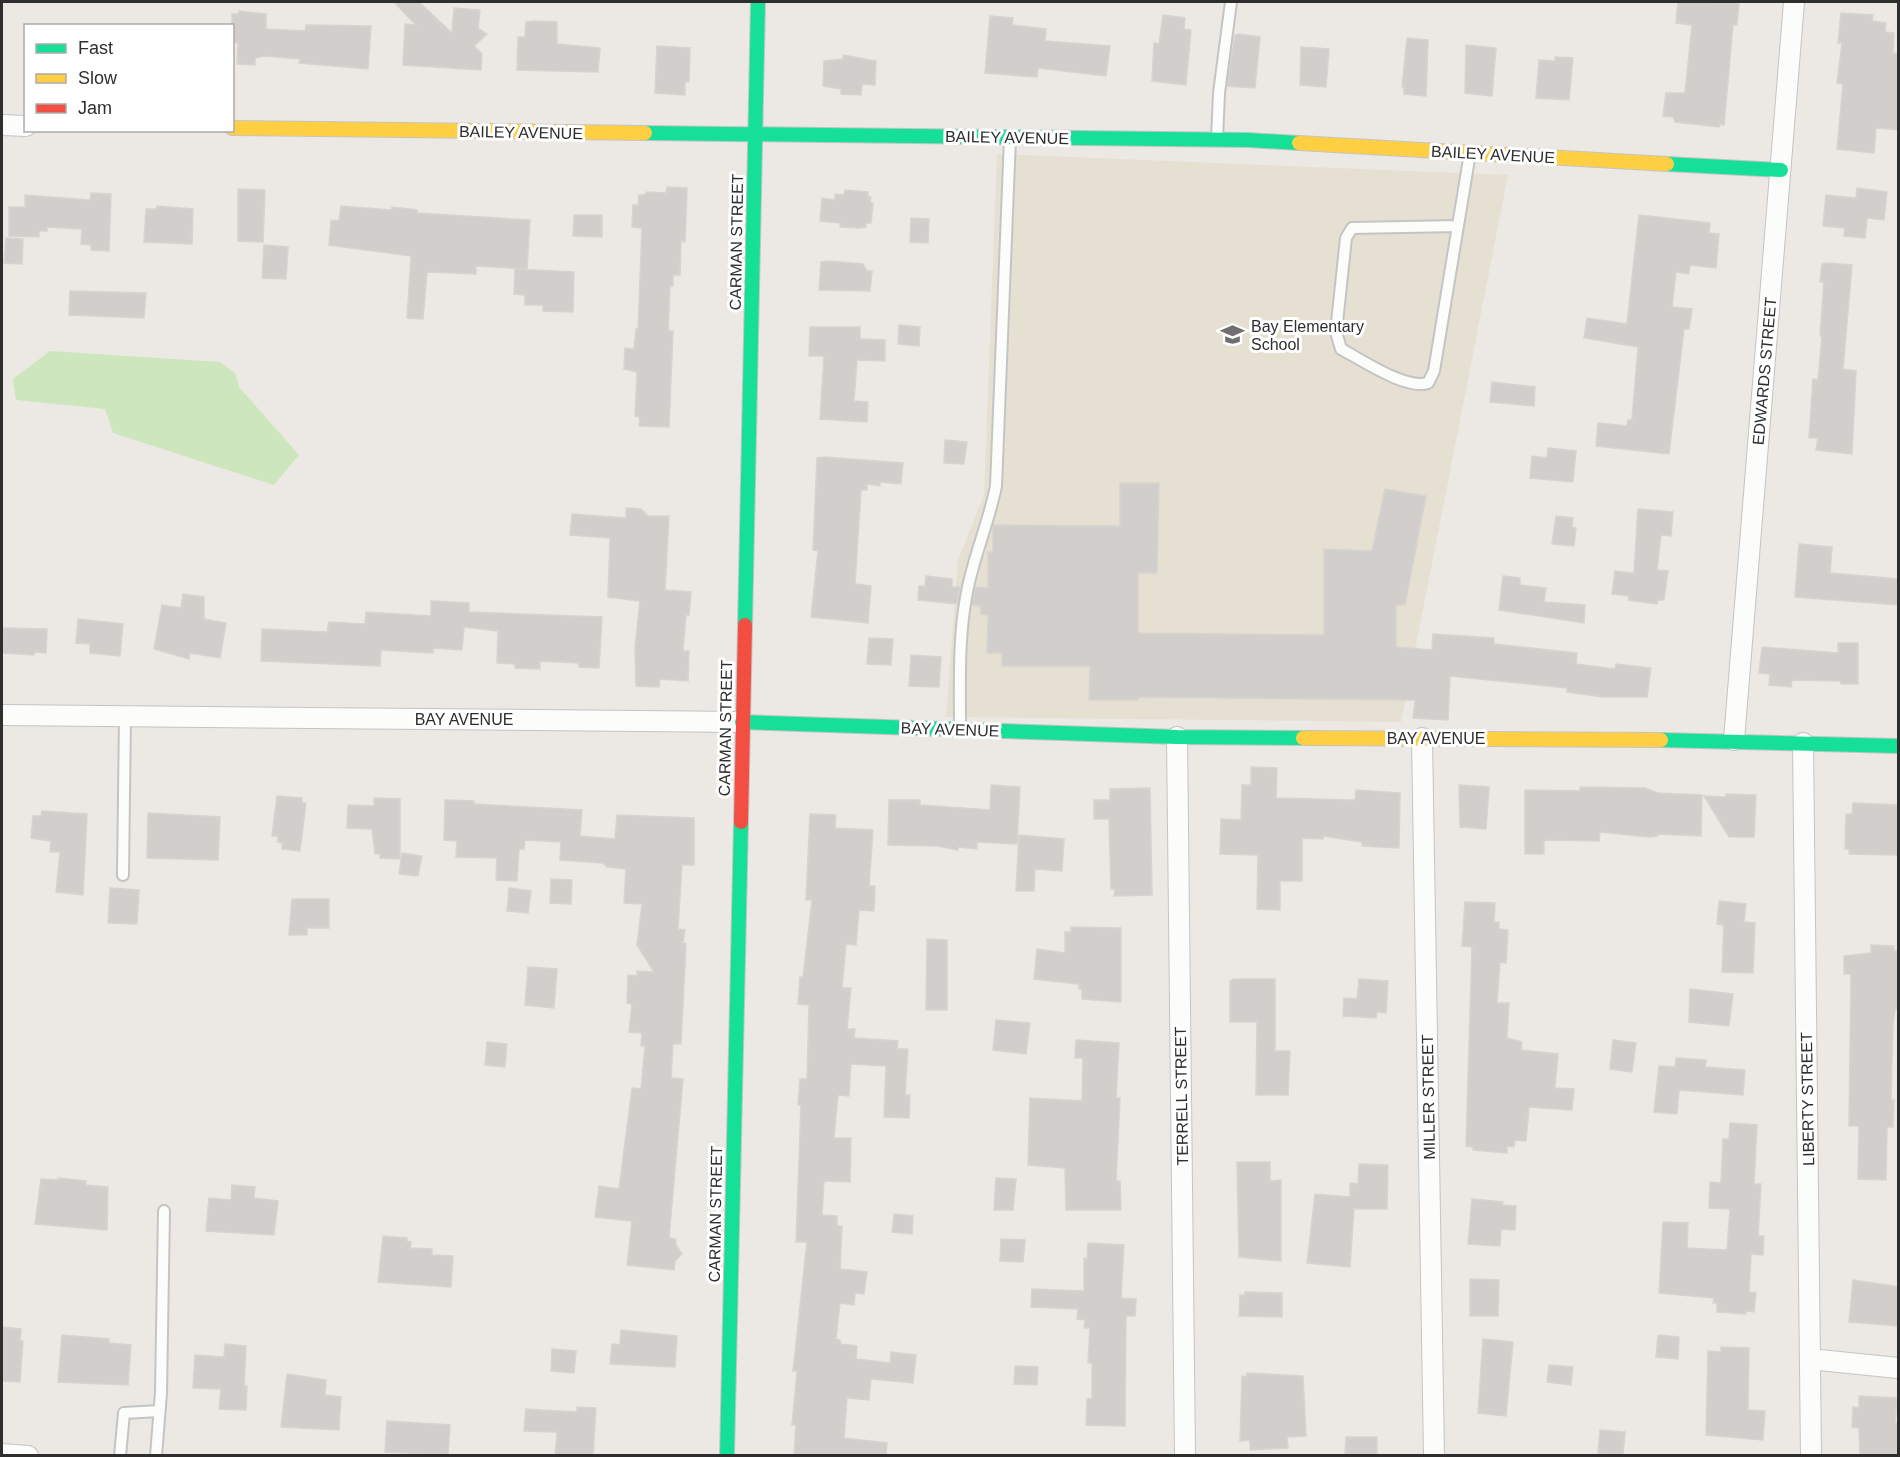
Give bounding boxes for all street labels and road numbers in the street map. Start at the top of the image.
street label: BAILEY AVENUE [459,123,583,142]
street label: BAILEY AVENUE [945,128,1069,147]
street label: BAILEY AVENUE [1431,143,1555,166]
street label: CARMAN STREET [727,173,746,311]
street label: EDWARDS STREET [1750,296,1779,446]
street label: CARMAN STREET [716,659,735,797]
street label: BAY AVENUE [415,711,513,728]
street label: BAY AVENUE [900,719,1000,740]
street label: BAY AVENUE [1387,730,1485,747]
street label: TERRELL STREET [1172,1026,1191,1166]
street label: LIBERTY STREET [1798,1032,1817,1166]
street label: MILLER STREET [1419,1034,1438,1160]
street label: CARMAN STREET [706,1145,725,1283]

